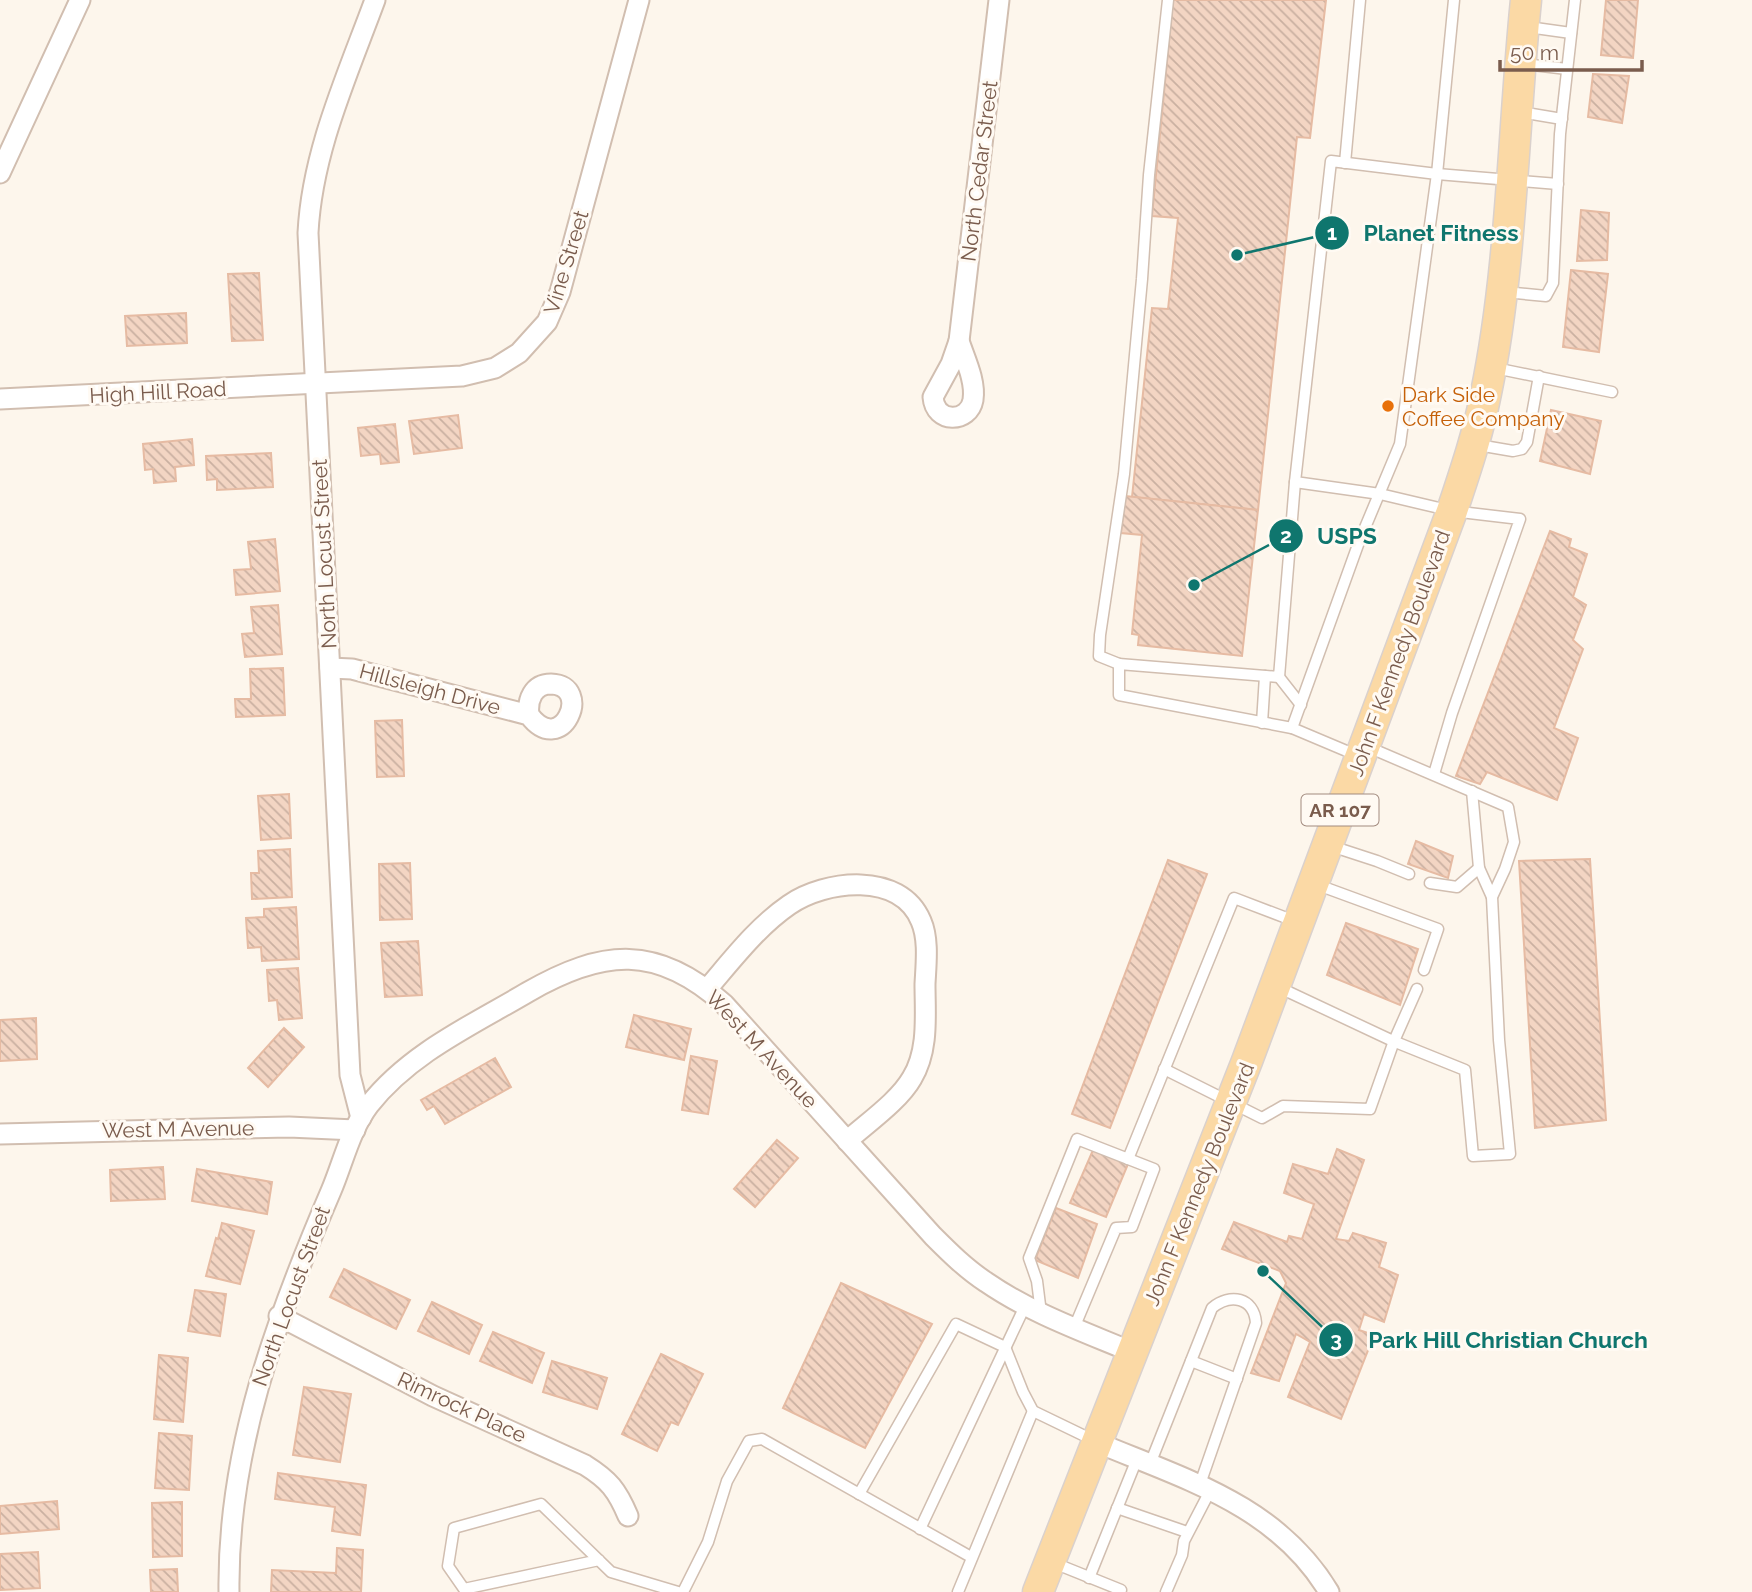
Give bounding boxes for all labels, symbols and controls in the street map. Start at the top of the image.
scale bar [1500,28,1642,72]
text: 50 m [1510,40,1559,65]
street label: North Cedar Street [955,79,1003,263]
street label: Vine Street [538,207,594,317]
callout: Planet Fitness [1314,211,1532,255]
text: Planet Fitness [1363,219,1519,246]
text: 1 [1327,220,1337,245]
street label: High Hill Road [89,376,227,408]
place label: Dark Side Coffee Company [1402,382,1565,431]
marker: Dark Side Coffee Company [1380,398,1396,414]
street label: North Locust Street [307,459,341,649]
callout: USPS [1268,514,1391,558]
text: USPS [1317,522,1377,549]
text: 2 [1280,523,1292,548]
street label: John F Kennedy Boulevard [1343,527,1455,779]
street label: Hillsleigh Drive [357,658,503,720]
road number: AR 107 [1302,794,1378,825]
street label: West M Avenue [701,985,823,1113]
street label: John F Kennedy Boulevard [1139,1059,1259,1309]
street label: West M Avenue [102,1115,254,1143]
street label: North Locust Street [247,1203,335,1389]
callout: Park Hill Christian Church [1319,1318,1662,1362]
text: Park Hill Christian Church [1368,1326,1648,1353]
text: 3 [1330,1327,1342,1352]
street label: Rimrock Place [394,1366,530,1448]

